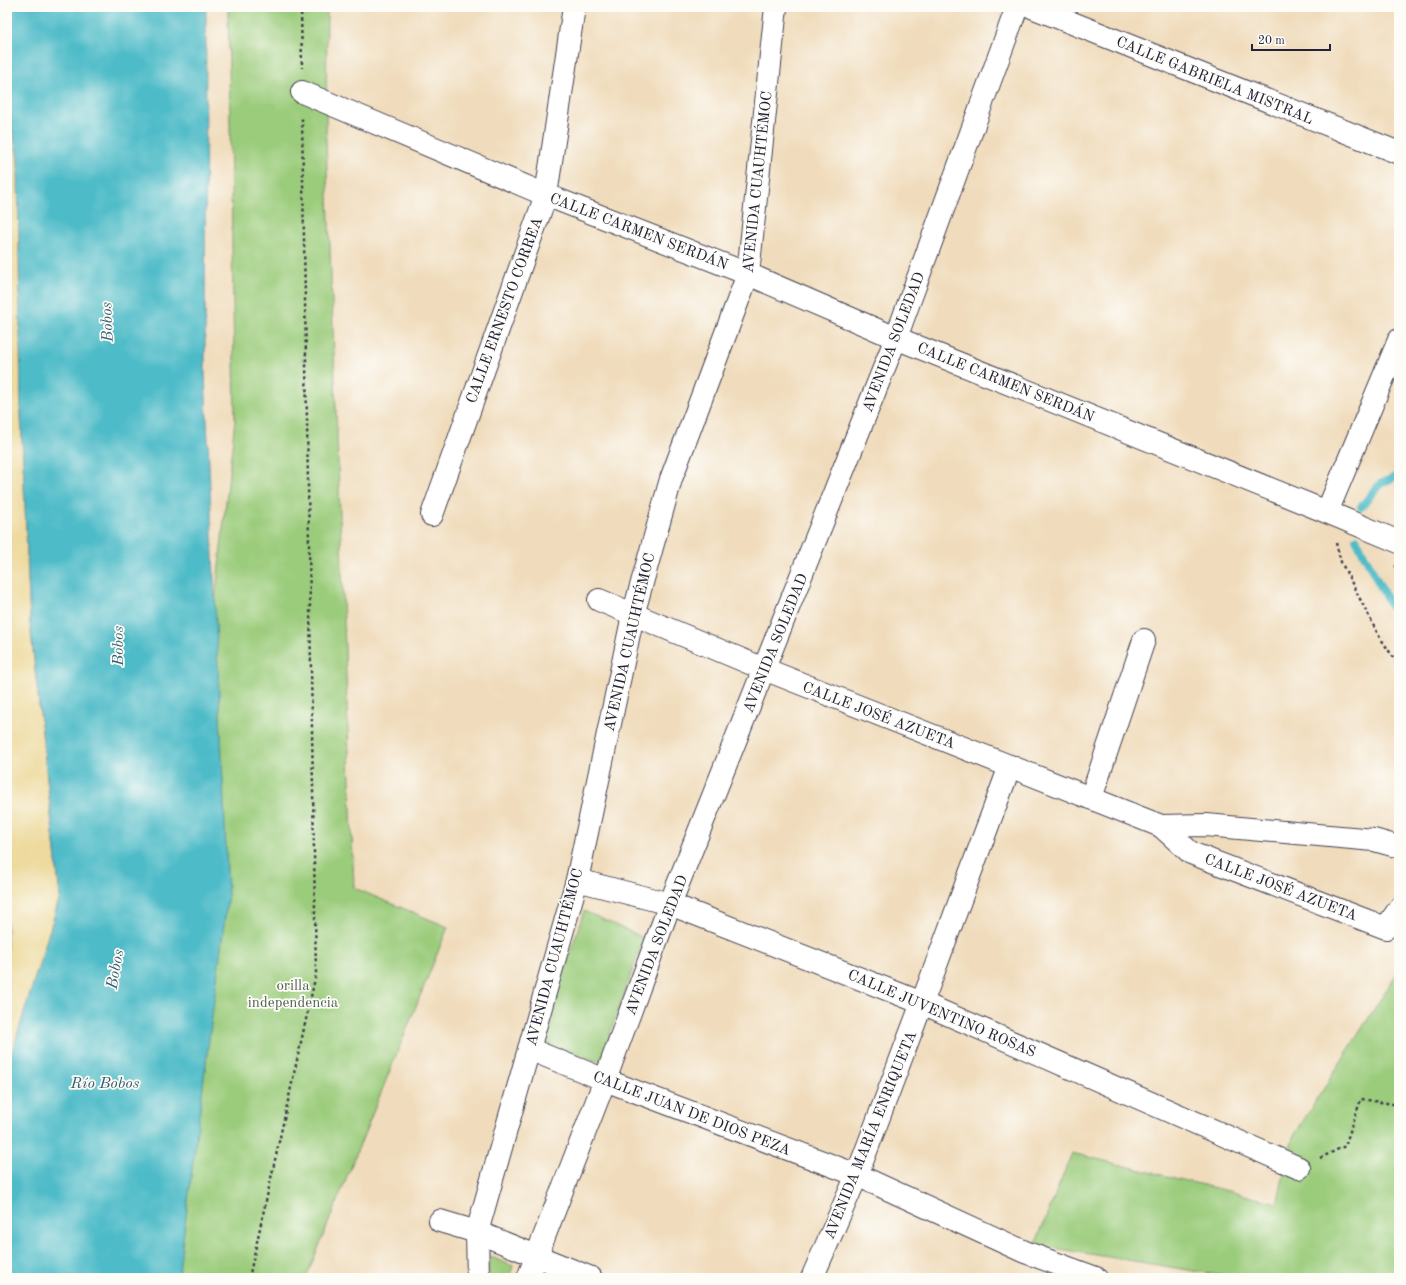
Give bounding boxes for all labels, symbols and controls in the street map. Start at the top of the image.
scale bar [1252,26,1330,52]
street label: CALLE GABRIELA MISTRAL [1114,35,1315,128]
text: 20 m [1258,35,1285,47]
street label: AVENIDA CUAUHTÉMOC [738,90,776,274]
street label: CALLE CARMEN SERDÁN [547,189,731,274]
street label: CALLE ERNESTO CORREA [465,215,546,406]
street label: AVENIDA SOLEDAD [861,270,928,415]
water label: Bobos [99,301,117,343]
street label: CALLE CARMEN SERDÁN [915,338,1098,426]
street label: AVENIDA CUAUHTÉMOC [600,551,658,733]
street label: AVENIDA SOLEDAD [742,572,811,715]
water label: Bobos [111,626,127,667]
street label: CALLE JOSÉ AZUETA [800,678,958,753]
street label: CALLE JOSÉ AZUETA [1202,850,1360,925]
street label: AVENIDA CUAUHTÉMOC [522,866,586,1048]
street label: AVENIDA SOLEDAD [624,873,691,1018]
water label: Bobos [104,948,127,992]
street label: CALLE JUVENTINO ROSAS [845,968,1038,1061]
park label: orilla independencia [248,979,339,1011]
street label: AVENIDA MARÍA ENRIQUETA [820,1028,920,1242]
street label: CALLE JUAN DE DIOS PEZA [590,1070,793,1159]
water label: Río Bobos [70,1076,140,1092]

